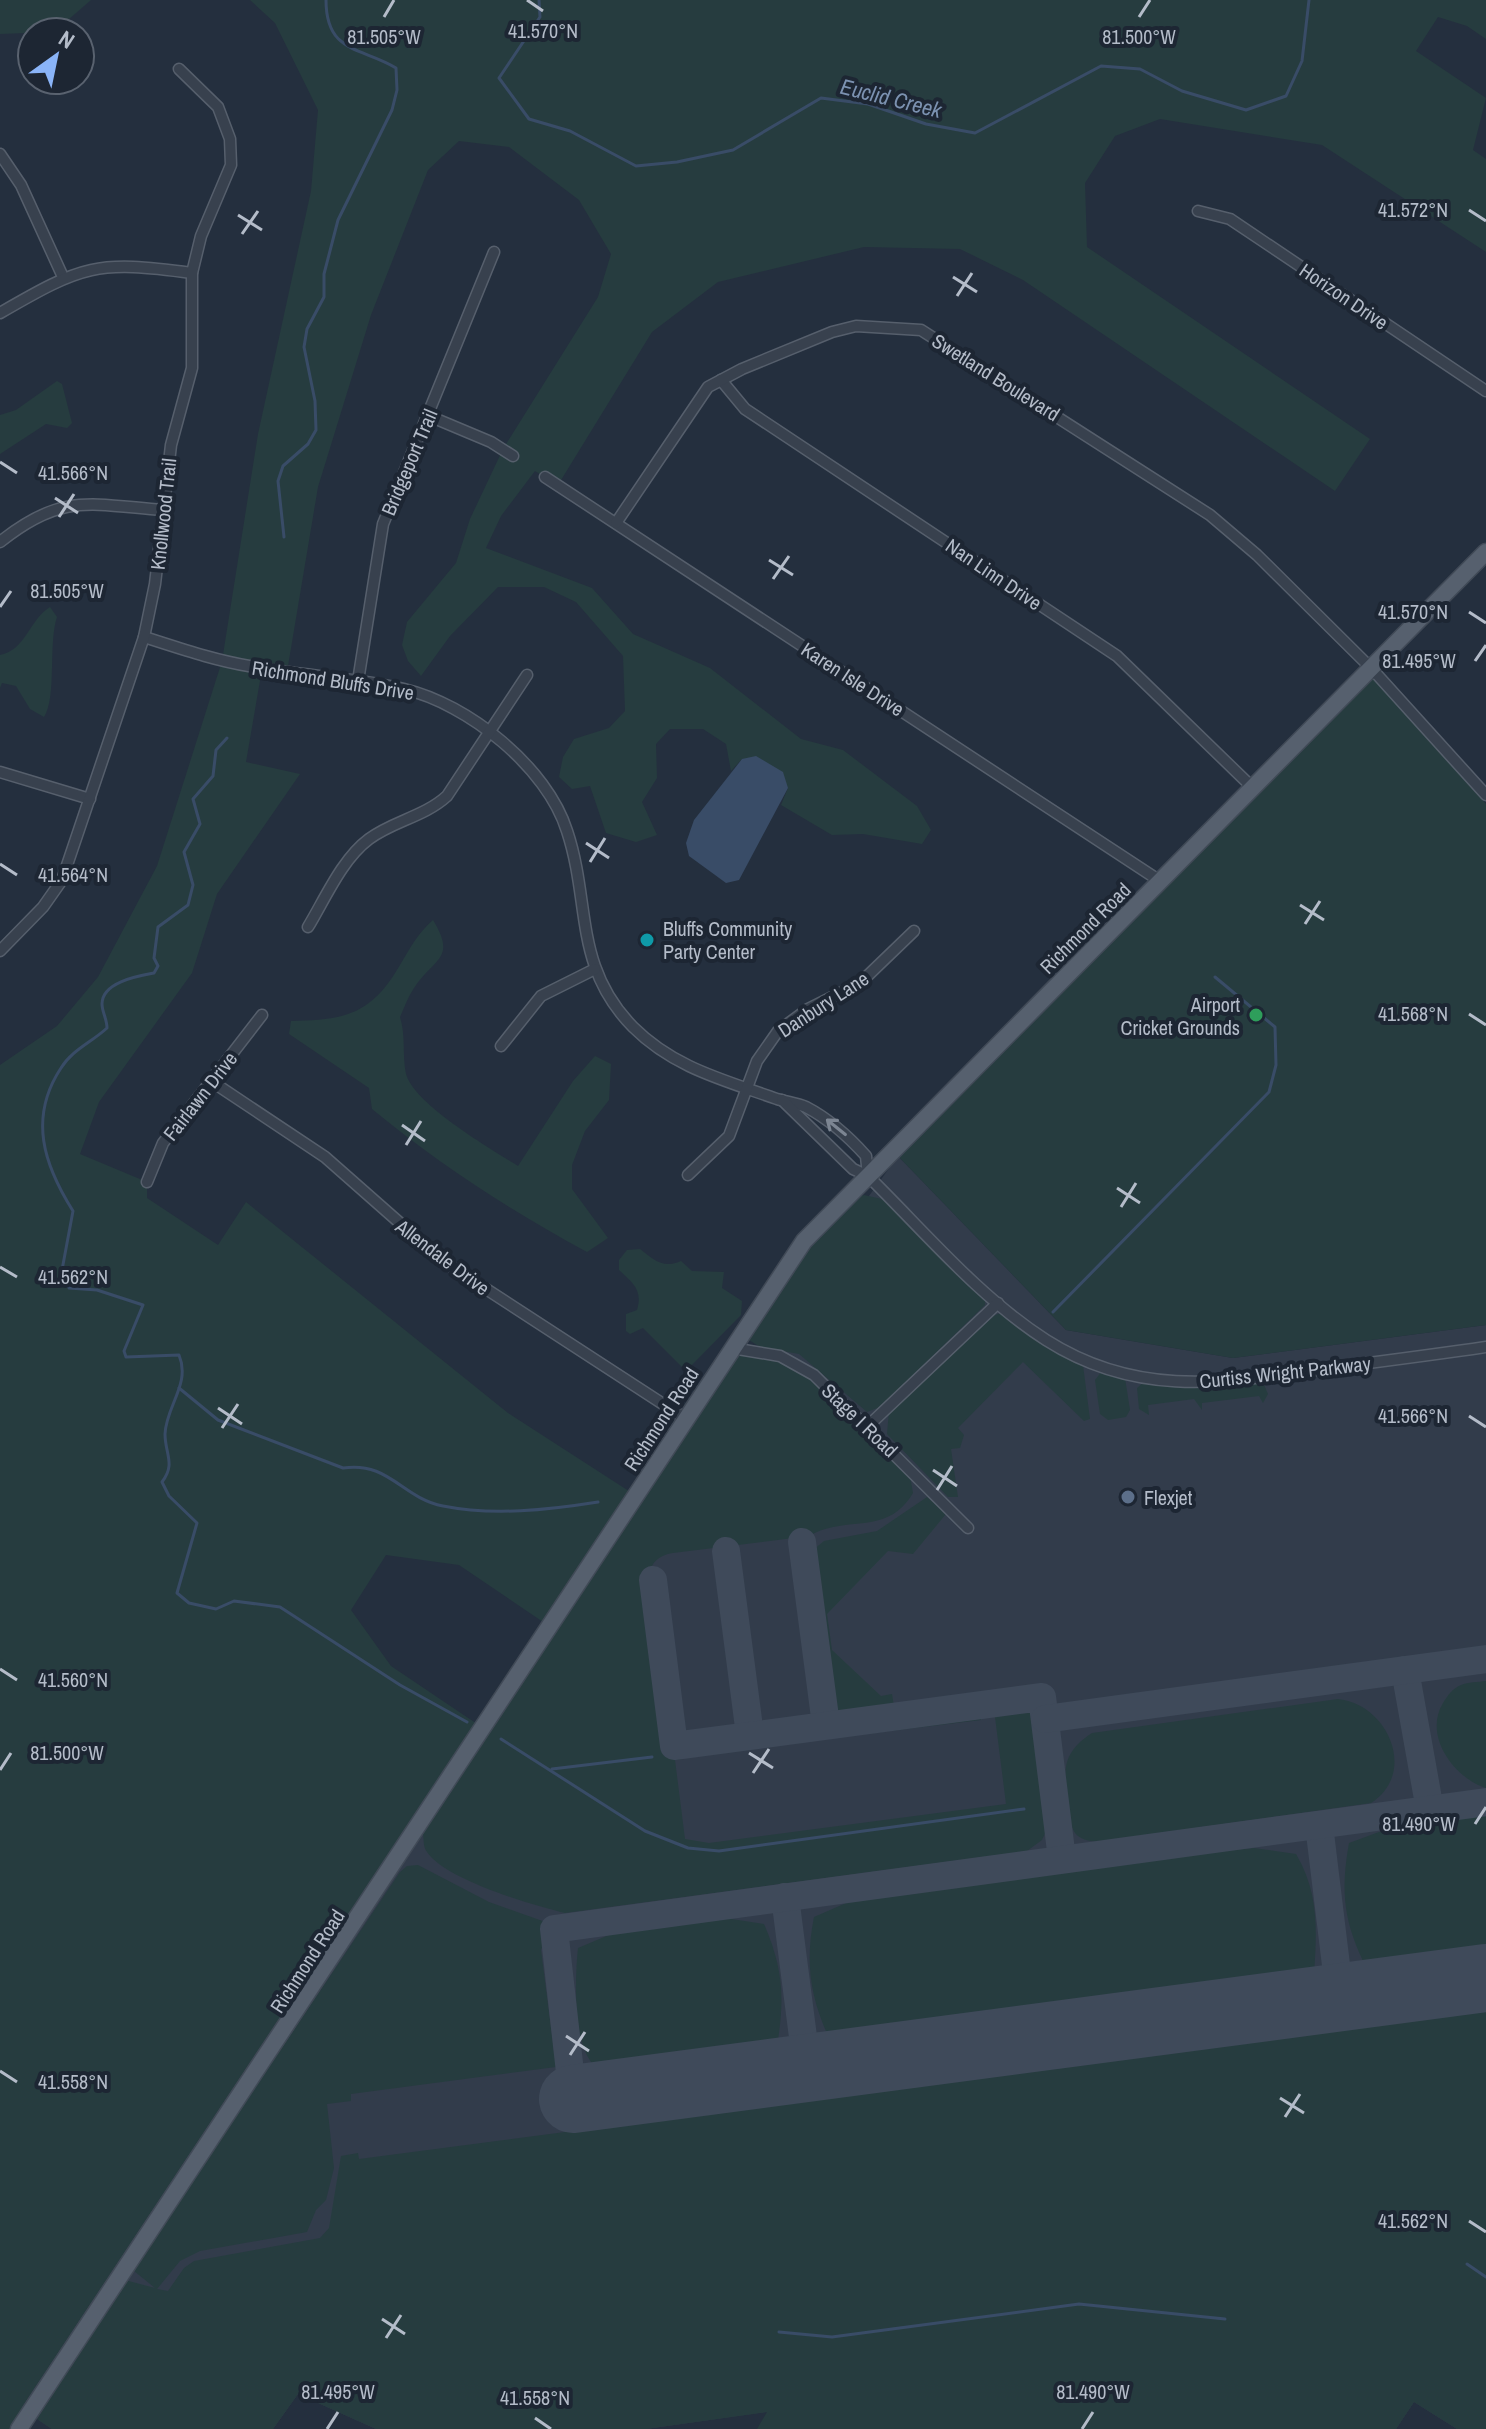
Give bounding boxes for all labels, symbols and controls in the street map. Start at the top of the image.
north arrow [16,16,96,96]
text: 41.570°N [508,17,578,44]
text: N [53,23,81,55]
text: 81.505°W [347,23,421,50]
text: 81.500°W [1102,23,1176,50]
water label: Euclid Creek [837,71,946,125]
text: 41.572°N [1378,196,1448,223]
street label: Horizon Drive [1295,257,1393,335]
street label: Swetland Boulevard [927,327,1065,427]
street label: Bridgeport Trail [374,405,444,519]
street label: Knollwood Trail [144,457,182,571]
text: 41.566°N [38,459,108,486]
street label: Nan Linn Drive [941,532,1047,616]
text: 81.505°W [30,577,104,604]
text: 41.570°N [1378,598,1448,625]
street label: Karen Isle Drive [796,636,910,722]
text: 81.495°W [1382,647,1456,674]
street label: Richmond Bluffs Drive [250,654,416,706]
text: 41.564°N [38,861,108,888]
street label: Richmond Road [1034,877,1136,979]
place label: Bluffs Community Party Center [663,915,793,965]
marker: Bluffs Community Party Center [638,931,656,949]
street label: Danbury Lane [772,965,874,1043]
place label: Airport Cricket Grounds [1121,991,1240,1041]
text: 41.568°N [1378,1000,1448,1027]
marker: Airport Cricket Grounds [1247,1006,1265,1024]
street label: Fairlawn Drive [157,1046,243,1146]
one-way arrow [826,1119,847,1136]
street label: Allendale Drive [390,1212,496,1301]
text: 41.562°N [38,1263,108,1290]
street label: Curtiss Wright Parkway [1198,1350,1373,1394]
street label: Richmond Road [617,1362,705,1476]
street label: Stage I Road [816,1377,904,1463]
text: 41.566°N [1378,1402,1448,1429]
place label: Flexjet [1144,1484,1193,1511]
marker: Flexjet [1119,1488,1137,1506]
text: 41.560°N [38,1666,108,1693]
text: 81.500°W [30,1739,104,1766]
text: 81.490°W [1382,1810,1456,1837]
street label: Richmond Road [263,1904,351,2018]
text: 41.558°N [38,2068,108,2095]
text: 41.562°N [1378,2207,1448,2234]
text: 81.495°W [301,2378,375,2405]
text: 81.490°W [1056,2378,1130,2405]
text: 41.558°N [500,2384,570,2411]

